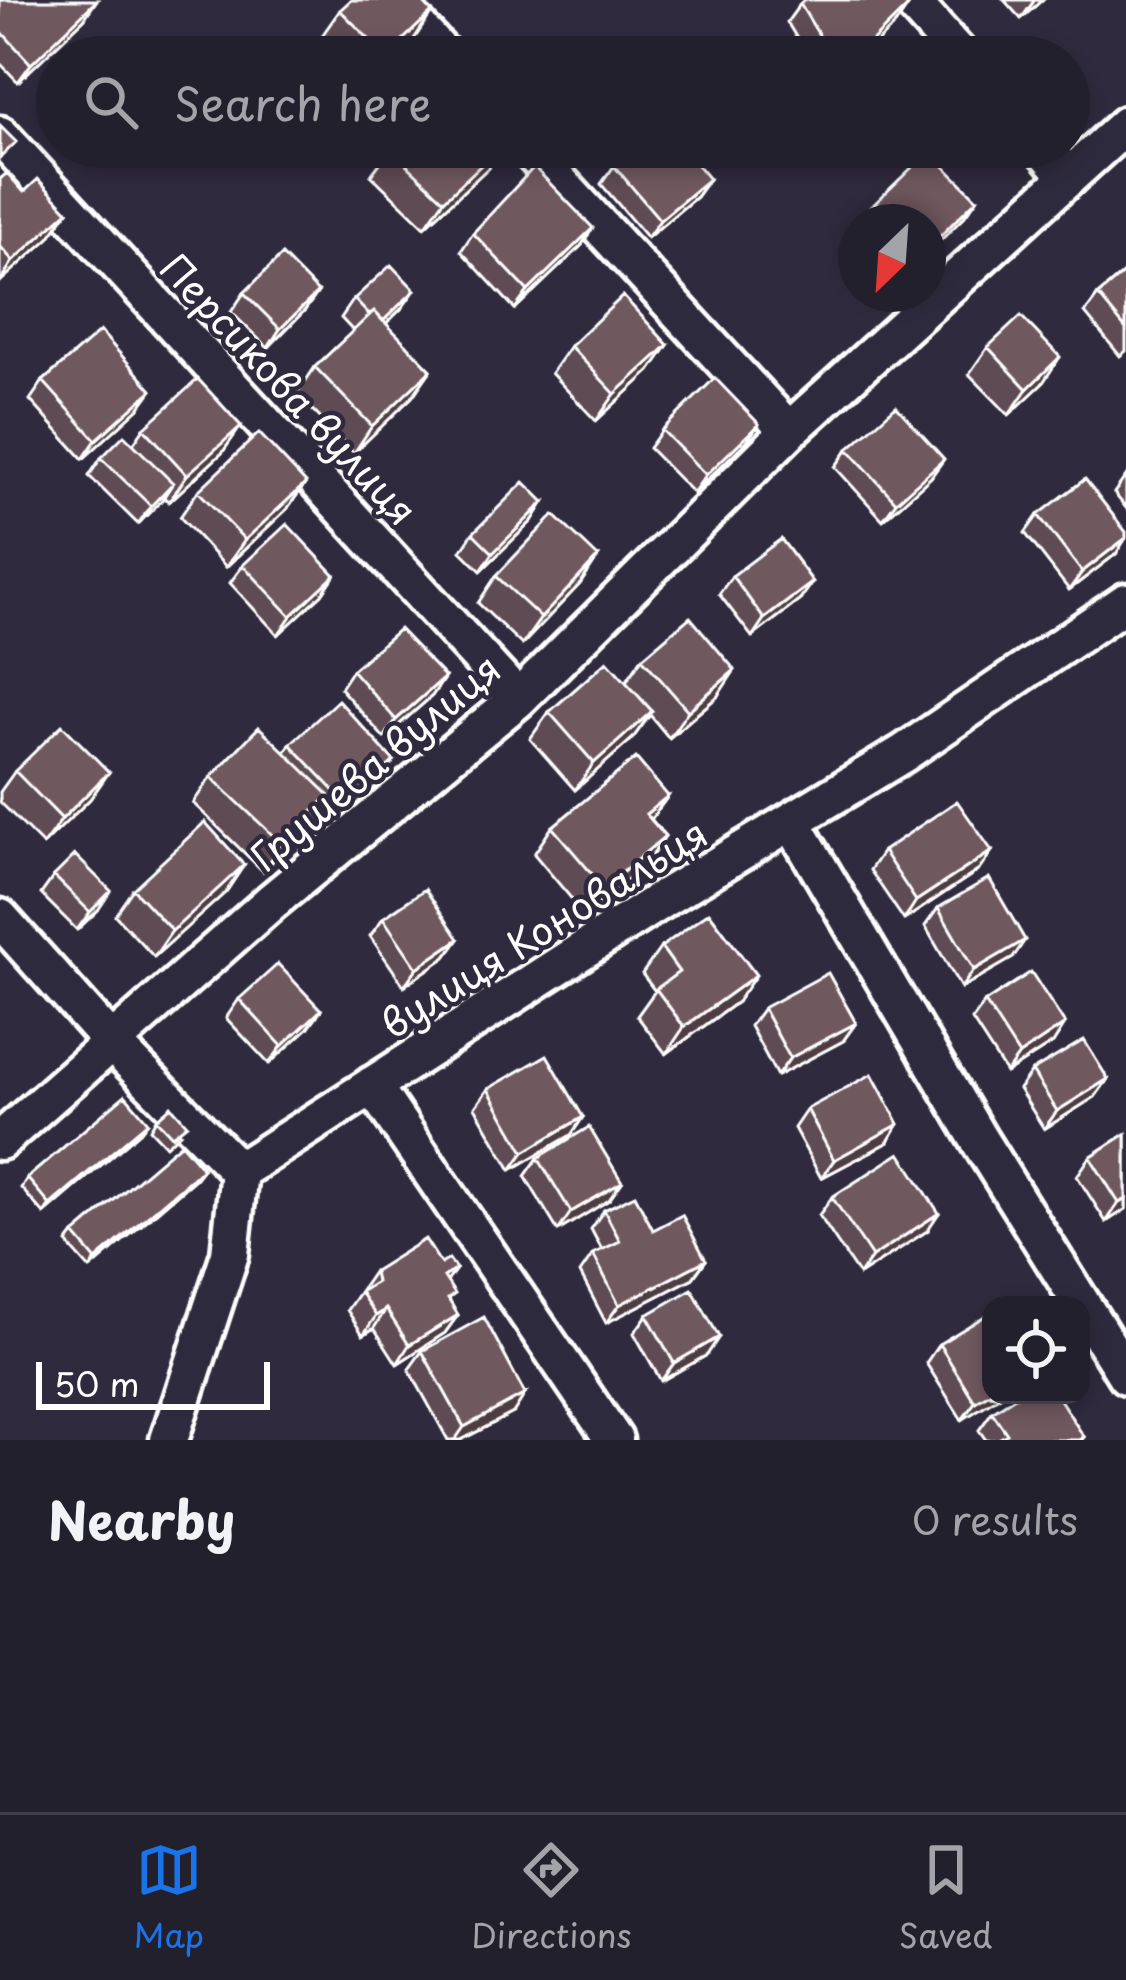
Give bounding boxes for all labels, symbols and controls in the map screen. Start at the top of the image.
search box [36,36,1090,168]
text: Search here [174,68,431,136]
icon: search [78,69,144,135]
north arrow [838,204,946,312]
street label: Персикова вулиця [148,239,432,537]
street label: Грушева вулиця [236,638,512,884]
street label: вулиця Коновальця [368,802,718,1052]
map controls [982,1296,1090,1404]
button: locate [982,1296,1090,1404]
scale bar [36,1356,270,1409]
text: 50 m [54,1358,140,1408]
text: Nearby [48,1480,235,1557]
text: 0 results [912,1489,1078,1548]
tab: Map [134,1837,204,1959]
tab: Directions [471,1837,632,1959]
tab: Saved [899,1837,992,1959]

